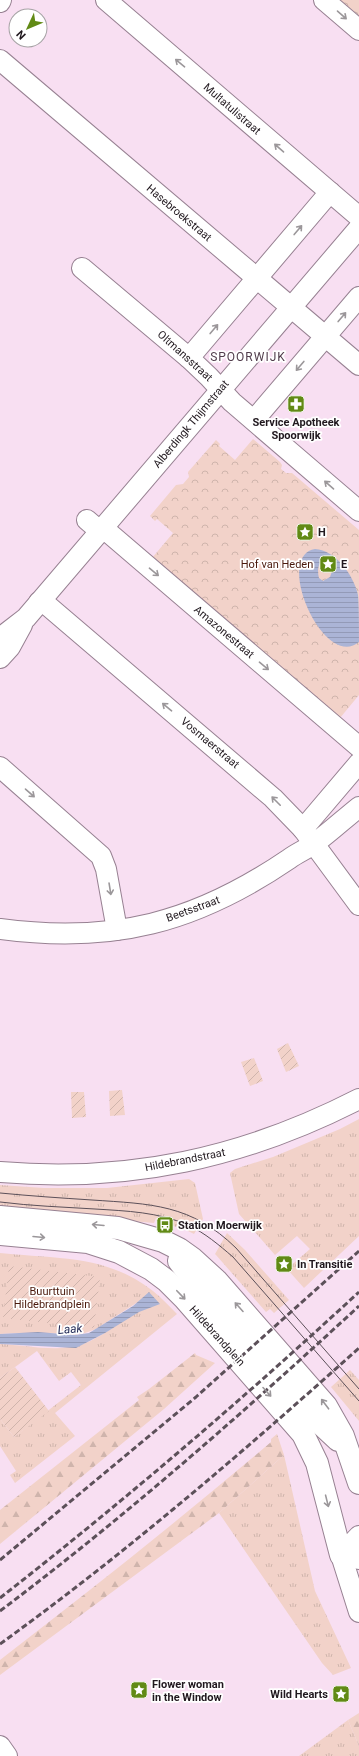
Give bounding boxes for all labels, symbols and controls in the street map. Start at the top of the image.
north arrow [8,8,48,48]
one-way arrow [336,10,346,19]
text: N [14,27,29,42]
one-way arrow [175,59,185,68]
street label: Multatulistraat [201,81,263,138]
one-way arrow [273,144,284,153]
street label: Hasebroekstraat [144,182,215,244]
one-way arrow [294,224,303,235]
one-way arrow [338,311,347,322]
one-way arrow [209,323,218,334]
street label: Oltmansstraat [155,328,216,384]
district label: SPOORWIJK [210,350,286,364]
one-way arrow [295,361,304,371]
street label: Alberdingk Thijmstraat [150,377,232,471]
pharmacy icon: Service Apotheek Spoorwijk [286,394,306,414]
place label: Service Apotheek Spoorwijk [253,416,340,442]
one-way arrow [324,481,335,490]
place icon: H [295,522,315,542]
place label: H [318,526,326,539]
place icon: E [318,554,338,574]
park label: Hof van Heden [241,558,313,571]
place label: E [341,558,347,571]
one-way arrow [149,568,160,577]
street label: Amazonestraat [191,603,257,661]
one-way arrow [259,661,269,670]
one-way arrow [162,702,173,711]
street label: Vosmaerstraat [178,715,242,771]
one-way arrow [24,788,35,797]
one-way arrow [271,796,281,806]
one-way arrow [106,882,114,895]
street label: Beetsstraat [164,893,222,925]
street label: Hildebrandstraat [144,1146,227,1174]
bus stop icon: Station Moerwijk [155,1215,175,1235]
place label: Station Moerwijk [178,1219,262,1232]
one-way arrow [92,1222,105,1229]
one-way arrow [32,1234,45,1241]
place icon: In Transitie [274,1254,294,1274]
place label: In Transitie [297,1258,352,1271]
park label: Buurttuin Hildebrandplein [14,1285,90,1311]
one-way arrow [176,1290,186,1300]
one-way arrow [235,1301,244,1312]
street label: Hildebrandplein [187,1303,247,1369]
water label: Laak [57,1321,84,1337]
one-way arrow [263,1387,272,1398]
one-way arrow [321,1399,329,1410]
one-way arrow [323,1494,331,1507]
place label: Flower woman in the Window [152,1678,224,1704]
place icon: Flower woman in the Window [129,1680,149,1700]
place icon: Wild Hearts [331,1684,351,1704]
place label: Wild Hearts [270,1688,328,1701]

